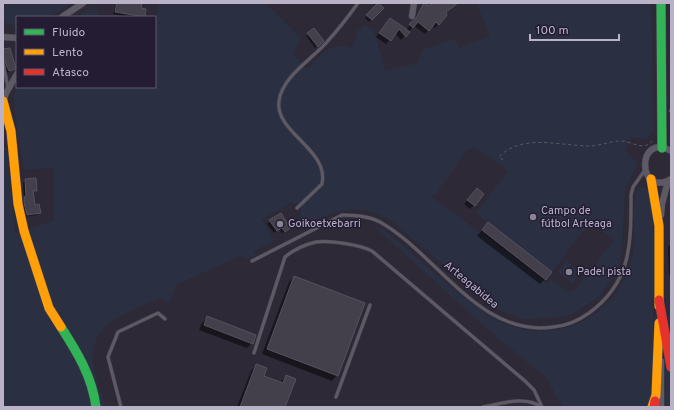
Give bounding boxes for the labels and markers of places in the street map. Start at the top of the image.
place label: Campo de fútbol Arteaga [541,204,612,231]
marker: Campo de fútbol Arteaga [528,212,538,222]
place label: Goikoetxebarri [288,217,361,231]
marker: Goikoetxebarri [275,219,285,229]
place label: Padel pista [577,265,631,279]
marker: Padel pista [564,267,574,277]

